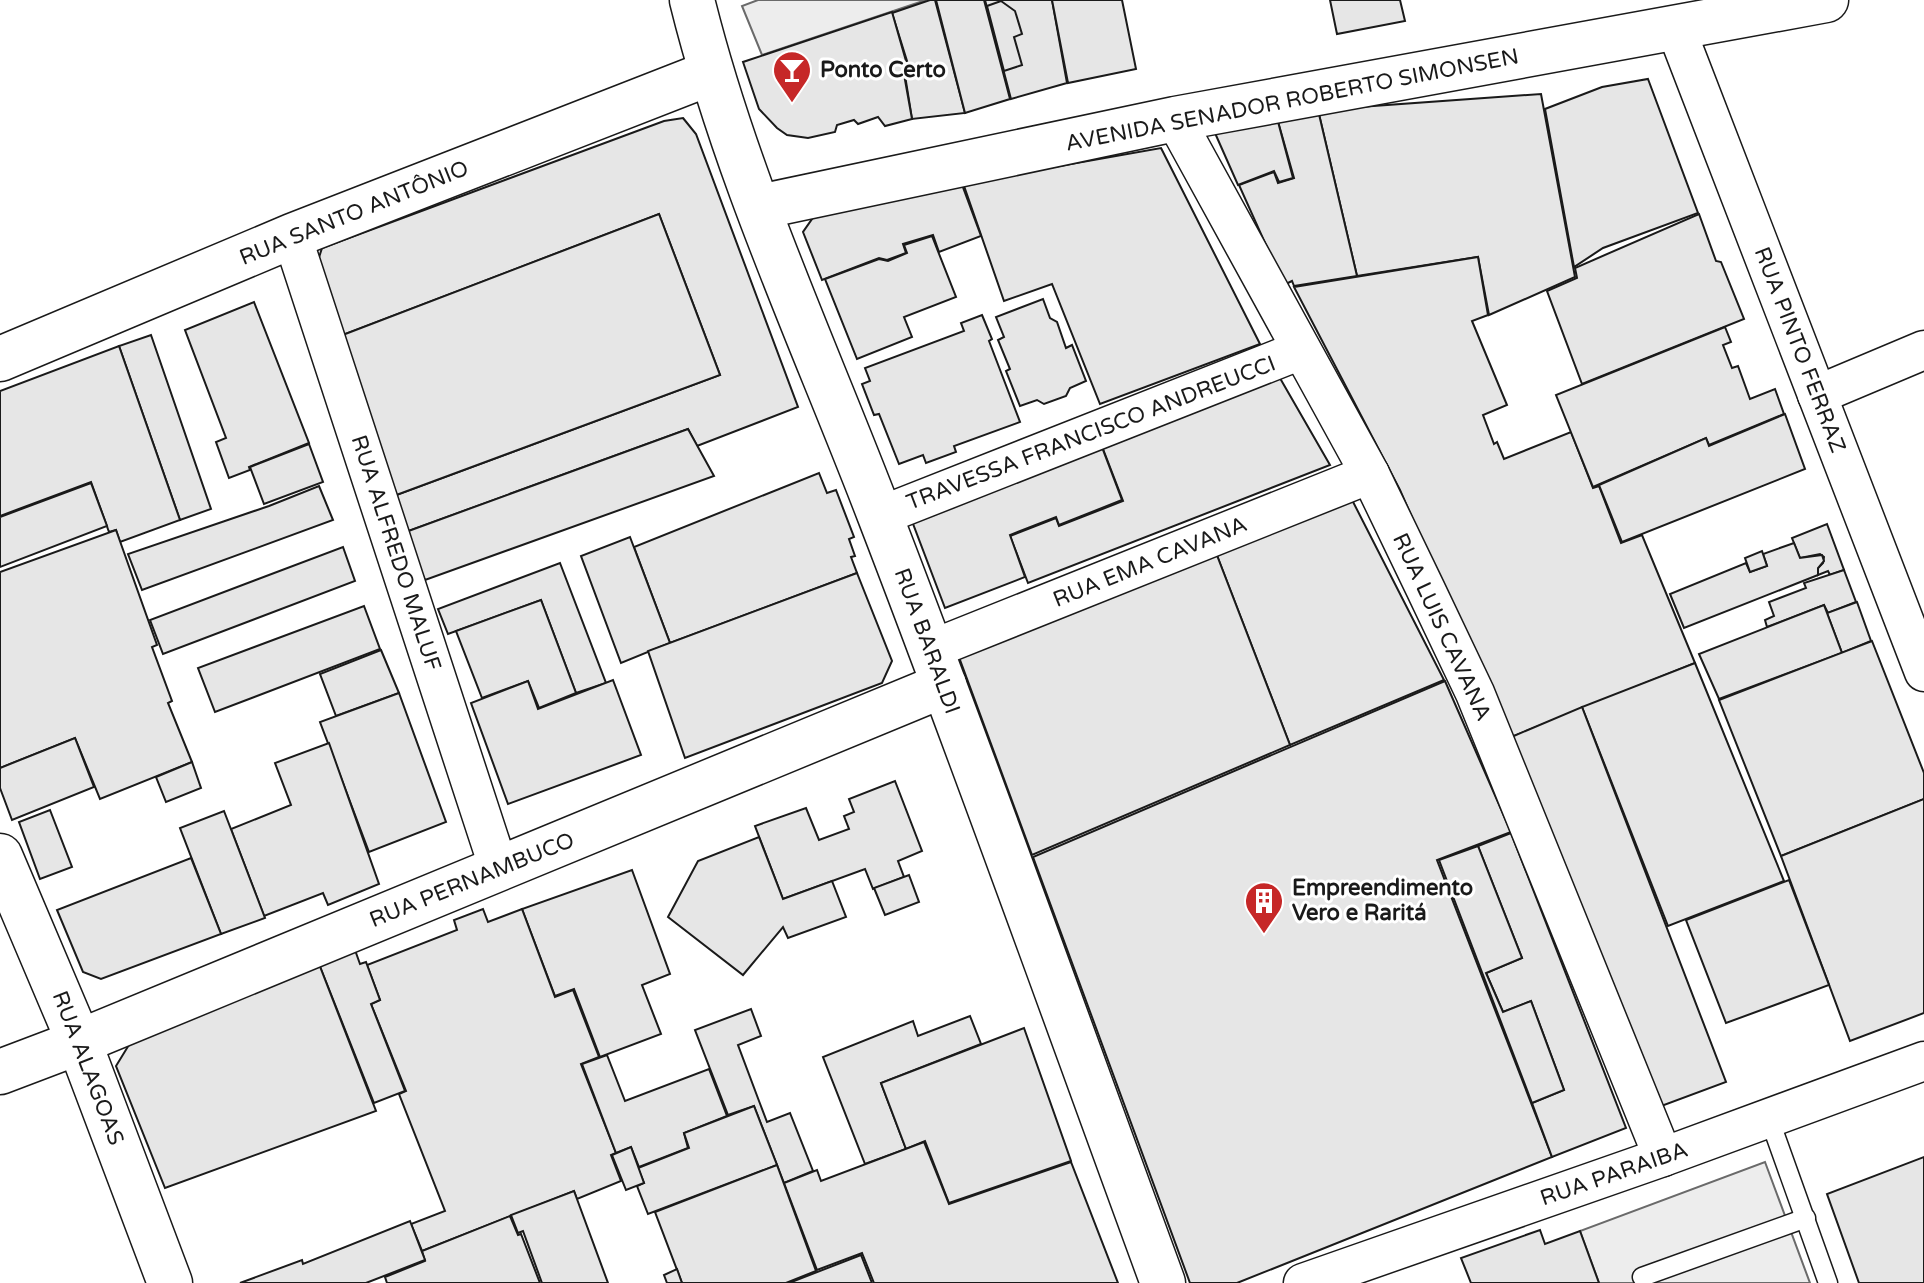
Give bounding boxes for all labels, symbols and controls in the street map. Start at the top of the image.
street label: AVENIDA SENADOR ROBERTO SIMONSEN [1063,43,1521,157]
bar icon: Ponto Certo [771,49,813,104]
place label: Ponto Certo [820,57,946,83]
street label: RUA SANTO ANTÔNIO [235,154,472,271]
street label: RUA PINTO FERRAZ [1749,243,1851,457]
street label: TRAVESSA FRANCISCO ANDREUCCI [903,350,1279,516]
street label: RUA ALFREDO MALUF [346,432,446,674]
street label: RUA EMA CAVANA [1049,511,1251,613]
street label: RUA LUIS CAVANA [1387,529,1497,725]
street label: RUA BARALDI [889,565,965,717]
street label: RUA PERNAMBUCO [366,827,578,933]
place label: Empreendimento Vero e Raritá [1292,875,1473,926]
building icon: Empreendimento Vero e Raritá [1243,880,1285,935]
street label: RUA ALAGOAS [47,987,129,1149]
street label: RUA PARAIBA [1537,1137,1691,1211]

